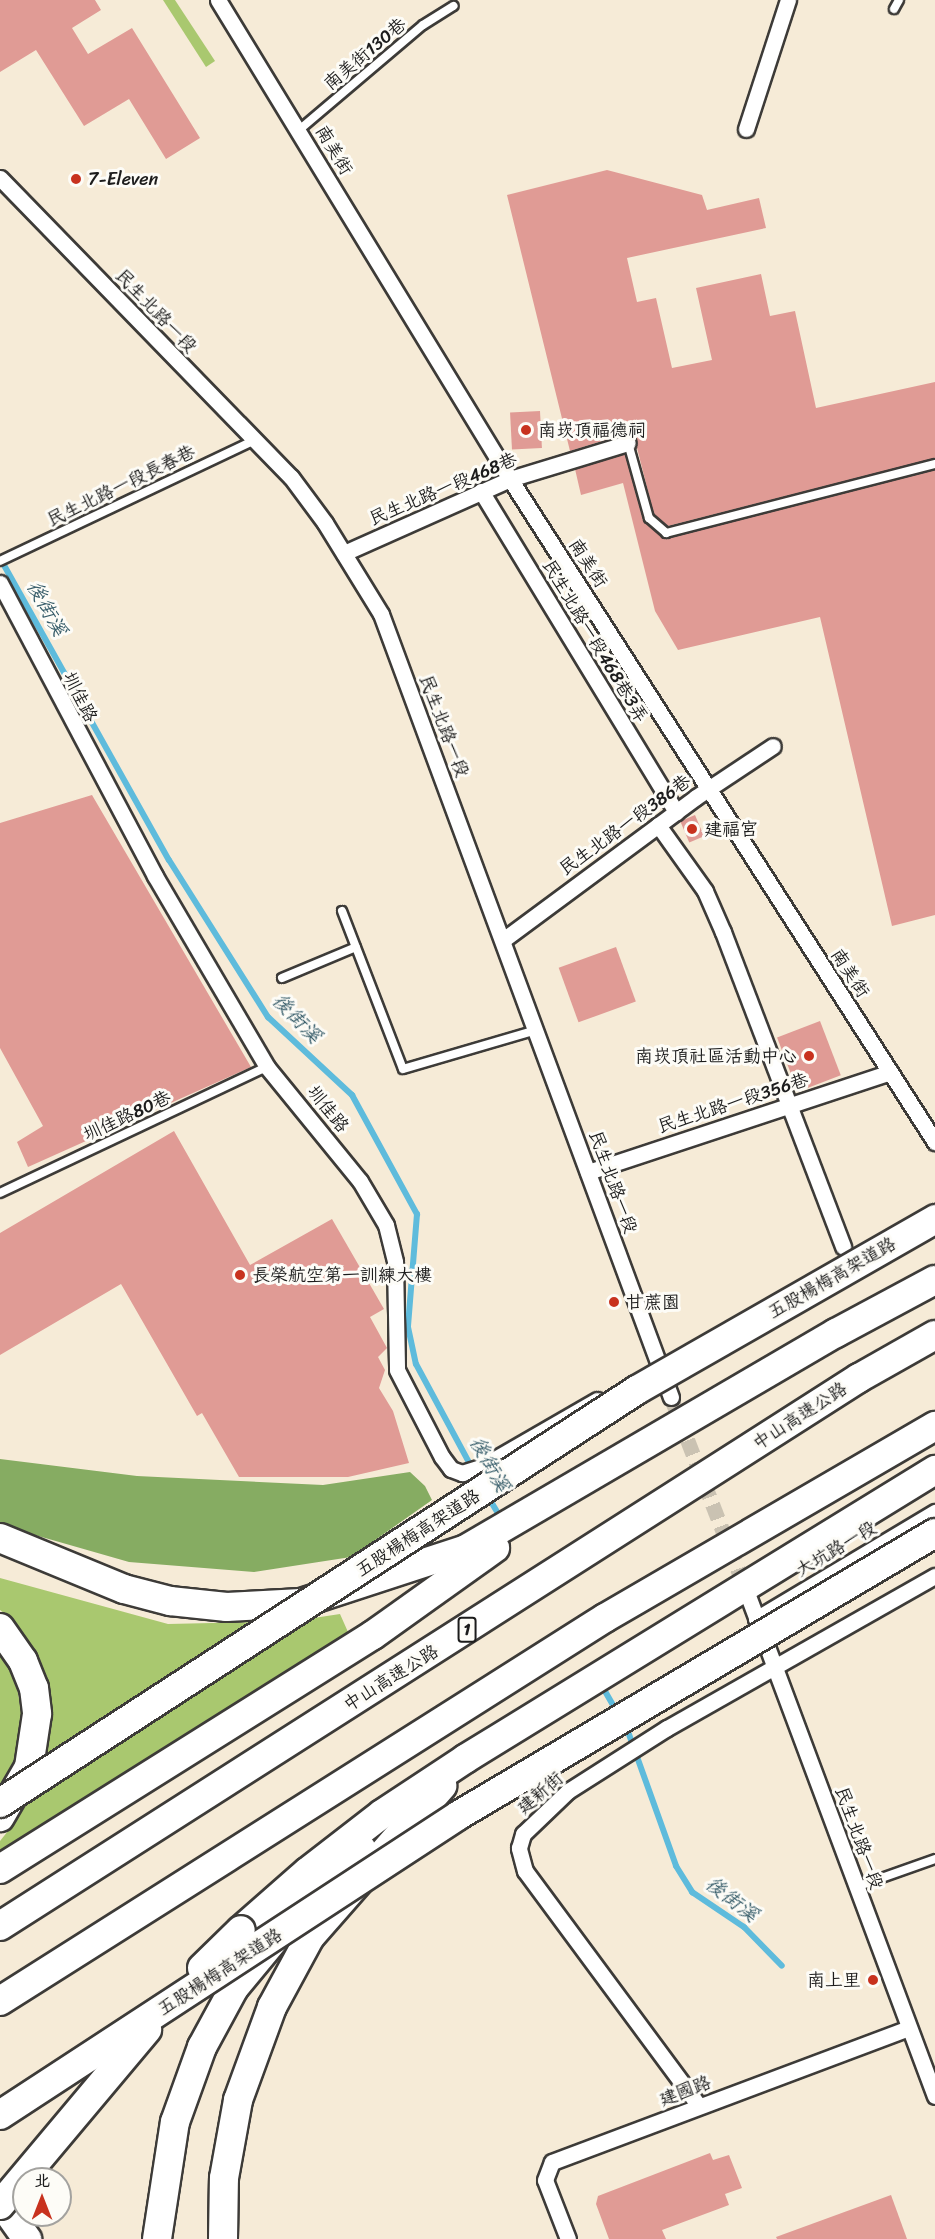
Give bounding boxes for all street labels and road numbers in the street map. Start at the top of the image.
street label: 南美街130巷 [319,13,411,95]
street label: 南美街 [311,121,357,179]
street label: 民生北路一段 [111,265,201,357]
street label: 民生北路一段長春巷 [43,441,199,531]
street label: 民生北路一段468巷 [366,448,520,530]
street label: 南美街 [564,534,612,592]
street label: 民生北路一段468巷3弄 [538,556,652,726]
street label: 圳佳路 [58,668,102,726]
street label: 民生北路一段 [415,672,473,780]
street label: 民生北路一段386巷 [555,770,695,880]
street label: 南美街 [826,944,874,1002]
street label: 民生北路一段356巷 [655,1068,811,1138]
street label: 圳佳路 [303,1081,353,1137]
street label: 圳佳路80巷 [80,1086,174,1146]
street label: 民生北路一段 [584,1128,642,1236]
street label: 五股楊梅高架道路 [764,1233,900,1323]
street label: 中山高速公路 [749,1378,851,1454]
street label: 五股楊梅高架道路 [352,1485,484,1581]
street label: 大坑路一段 [792,1517,880,1581]
road number: 1 [456,1617,478,1643]
street label: 中山高速公路 [339,1640,443,1716]
street label: 建新街 [513,1767,567,1819]
street label: 民生北路一段 [830,1784,888,1892]
street label: 五股楊梅高架道路 [154,1924,286,2020]
street label: 建國路 [656,2071,714,2111]

